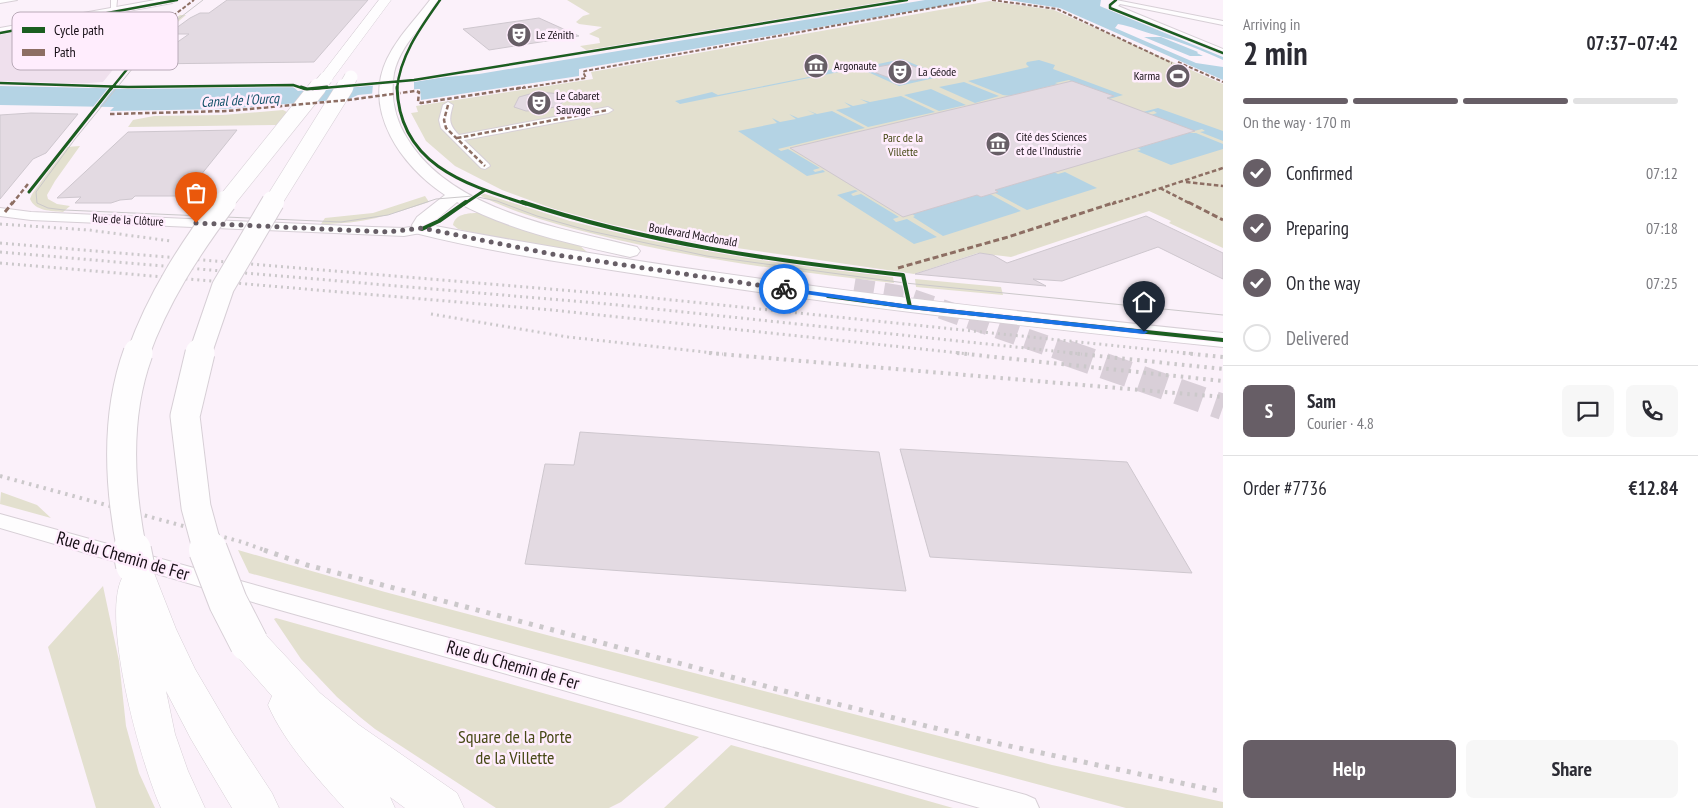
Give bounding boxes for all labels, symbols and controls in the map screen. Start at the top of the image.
legend [12,12,178,70]
text: Arriving in [1243,14,1300,34]
text: Cycle path [54,21,104,39]
theatre icon: Le Zénith [506,22,532,48]
place label: Le Zénith [536,27,574,42]
text: 07:37–07:42 [1586,31,1678,55]
text: 2 min [1243,32,1308,74]
text: Path [54,43,76,61]
museum icon: Argonaute [803,53,829,79]
place label: Argonaute [834,58,877,73]
theatre icon: La Géode [887,59,913,85]
sports icon: Karma [1165,63,1191,89]
place label: La Géode [918,64,956,79]
place label: Karma [1134,68,1160,83]
place label: Le Cabaret Sauvage [556,88,600,117]
water label: Canal de l'Ourcq [200,89,281,111]
theatre icon: Le Cabaret Sauvage [526,90,552,116]
text: On the way · 170 m [1243,112,1351,132]
place label: Cité des Sciences et de l'Industrie [1016,129,1087,158]
park label: Parc de la Villette [883,130,923,159]
museum icon: Cité des Sciences et de l'Industrie [985,131,1011,157]
icon: check [1243,159,1271,187]
text: Confirmed [1286,161,1353,185]
text: 07:12 [1646,163,1678,183]
pin [175,172,217,223]
icon: bag [182,179,210,207]
street label: Rue de la Clôture [92,210,164,229]
icon: check [1243,214,1271,242]
text: Preparing [1286,216,1349,240]
text: 07:18 [1646,218,1678,238]
street label: Boulevard Macdonald [648,219,738,250]
courier [759,264,809,314]
icon: check [1243,269,1271,297]
text: On the way [1286,271,1360,295]
text: 07:25 [1646,273,1678,293]
icon: bike [770,275,798,303]
pin [1123,281,1165,332]
icon: home [1130,288,1158,316]
text: Delivered [1286,326,1349,350]
button: chat [1562,385,1614,437]
button: phone [1626,385,1678,437]
text: Sam [1307,389,1336,413]
text: S [1265,399,1273,423]
text: Courier · 4.8 [1307,413,1374,433]
text: Order #7736 [1243,476,1327,500]
text: €12.84 [1629,476,1678,500]
street label: Rue du Chemin de Fer [54,526,192,585]
street label: Rue du Chemin de Fer [444,635,582,694]
park label: Square de la Porte de la Villette [458,725,572,769]
button: Help [1243,740,1456,798]
button: Share [1466,740,1678,798]

